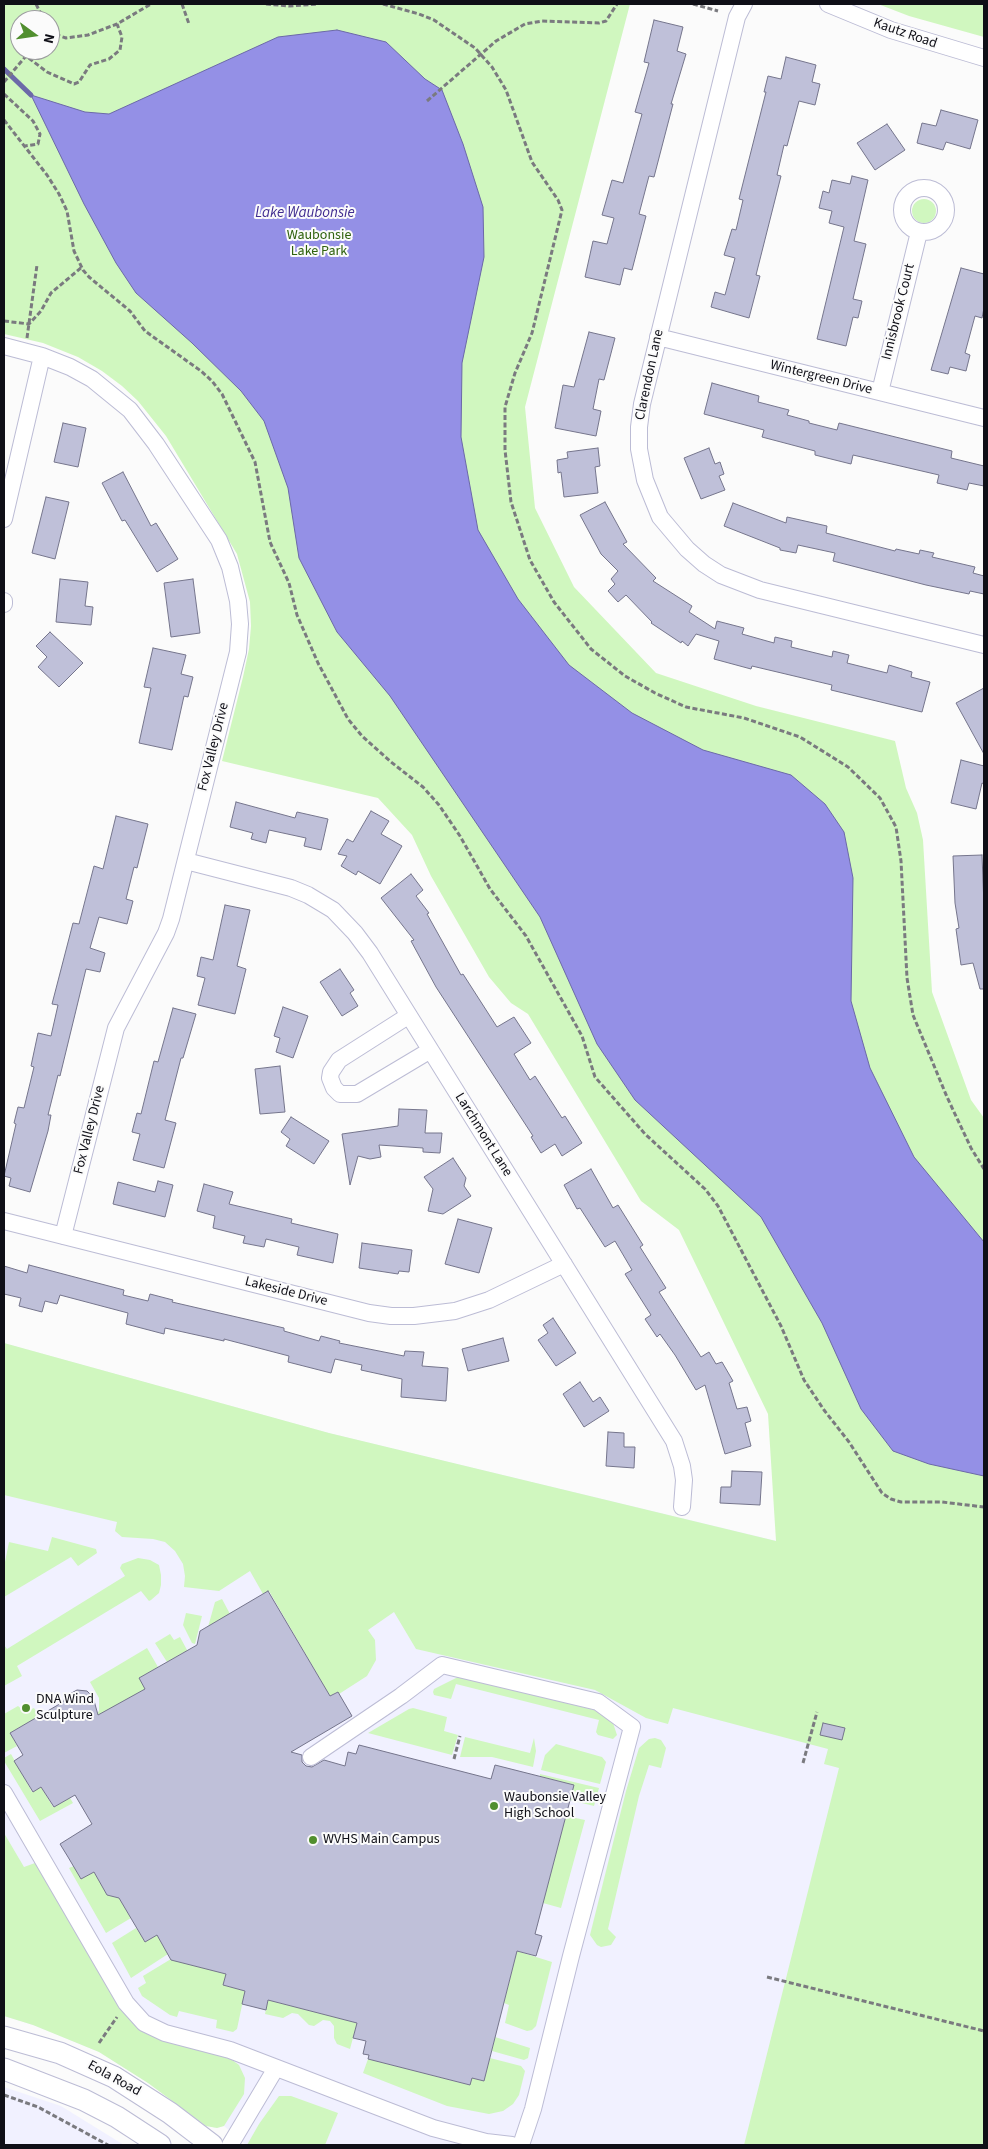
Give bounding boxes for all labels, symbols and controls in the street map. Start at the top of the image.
north arrow [10,10,60,60]
street label: Kautz Road [871,15,939,53]
text: N [38,31,59,45]
water label: Lake Waubonsie [255,205,355,223]
park label: Waubonsie Lake Park [287,228,351,260]
street label: Innisbrook Court [879,262,919,362]
street label: Clarendon Lane [632,328,668,422]
street label: Wintergreen Drive [768,357,874,399]
street label: Fox Valley Drive [195,701,233,793]
street label: Fox Valley Drive [71,1084,109,1176]
street label: Larchmont Lane [451,1090,515,1180]
street label: Lakeside Drive [243,1274,329,1310]
place label: DNA Wind Sculpture [36,1692,94,1724]
marker: DNA Wind Sculpture [20,1702,32,1714]
place label: Waubonsie Valley High School [504,1790,606,1822]
marker: Waubonsie Valley High School [488,1800,500,1812]
place label: WVHS Main Campus [323,1832,440,1848]
marker: WVHS Main Campus [307,1834,319,1846]
street label: Eola Road [84,2058,144,2100]

